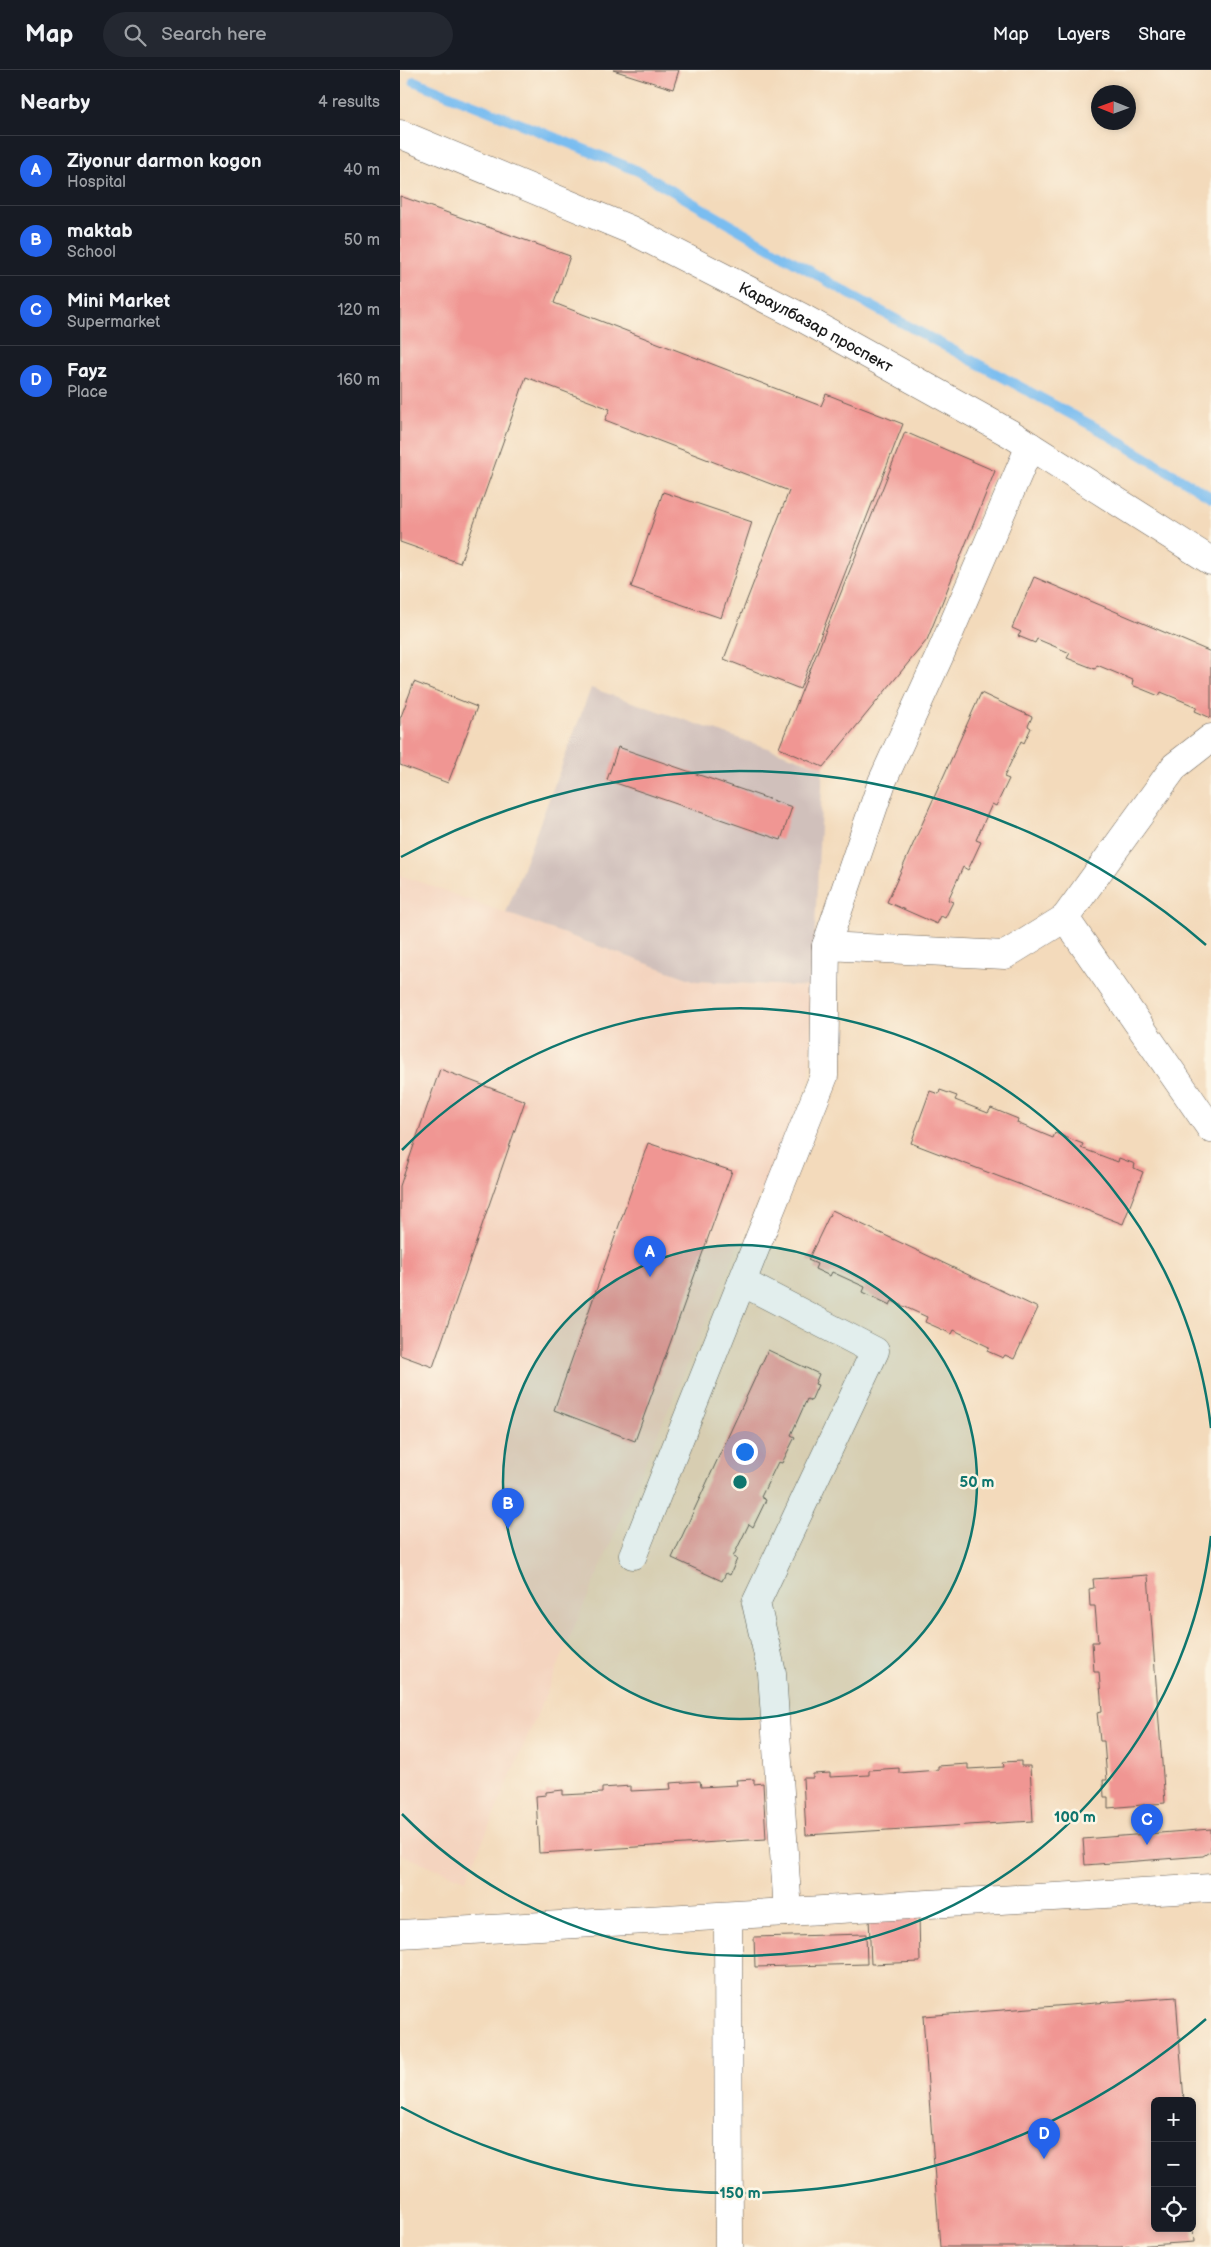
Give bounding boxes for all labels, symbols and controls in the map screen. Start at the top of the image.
search box [103,12,453,57]
text: Map [25,20,73,49]
icon: search [121,21,149,49]
text: Search here [161,23,267,46]
text: Map [993,24,1029,45]
text: Layers [1057,24,1110,45]
text: Share [1138,24,1186,45]
north arrow [1091,85,1136,130]
text: Nearby [20,90,90,115]
text: 4 results [318,93,380,112]
text: Ziyonur darmon kogon [67,150,262,173]
text: A [31,161,41,180]
text: 40 m [343,161,380,180]
text: Hospital [67,173,126,192]
text: maktab [67,220,133,243]
text: B [30,231,42,250]
text: 50 m [344,231,380,250]
text: School [67,243,116,262]
street label: Караулбазар проспект [735,279,896,377]
text: Mini Market [67,290,170,313]
text: C [30,301,42,320]
text: 120 m [337,301,380,320]
text: Supermarket [67,313,160,332]
text: Fayz [67,360,107,383]
text: D [30,371,42,390]
text: 160 m [337,371,380,390]
text: Place [67,383,108,402]
pin: A [634,1236,666,1277]
your location [732,1439,758,1465]
centre of rings [731,1473,749,1491]
text: 50 m [960,1473,995,1492]
pin: B [492,1488,524,1529]
pin: C [1131,1804,1163,1845]
text: 100 m [1054,1808,1096,1827]
map controls [1151,2097,1196,2232]
button: + [1151,2097,1196,2142]
pin: D [1028,2118,1060,2159]
button: − [1151,2142,1196,2187]
text: 150 m [719,2184,761,2203]
button: locate [1151,2187,1196,2232]

